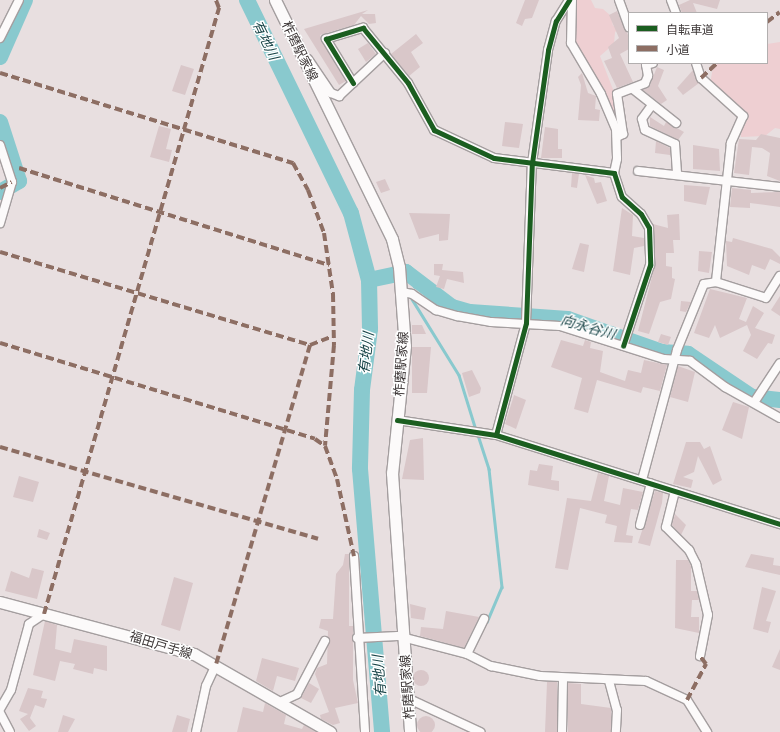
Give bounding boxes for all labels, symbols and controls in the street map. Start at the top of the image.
legend [628,12,768,64]
water label: 有地川 [249,17,283,63]
street label: 柞磨駅家線 [279,18,321,84]
text: 自転車道 [666,22,714,37]
text: 小道 [666,42,690,57]
water label: 向永谷川 [559,311,617,343]
water label: 有地川 [355,331,377,375]
street label: 柞磨駅家線 [391,331,411,397]
street label: 福田戸手線 [128,628,194,662]
water label: 有地川 [369,654,389,698]
street label: 柞磨駅家線 [397,654,417,720]

